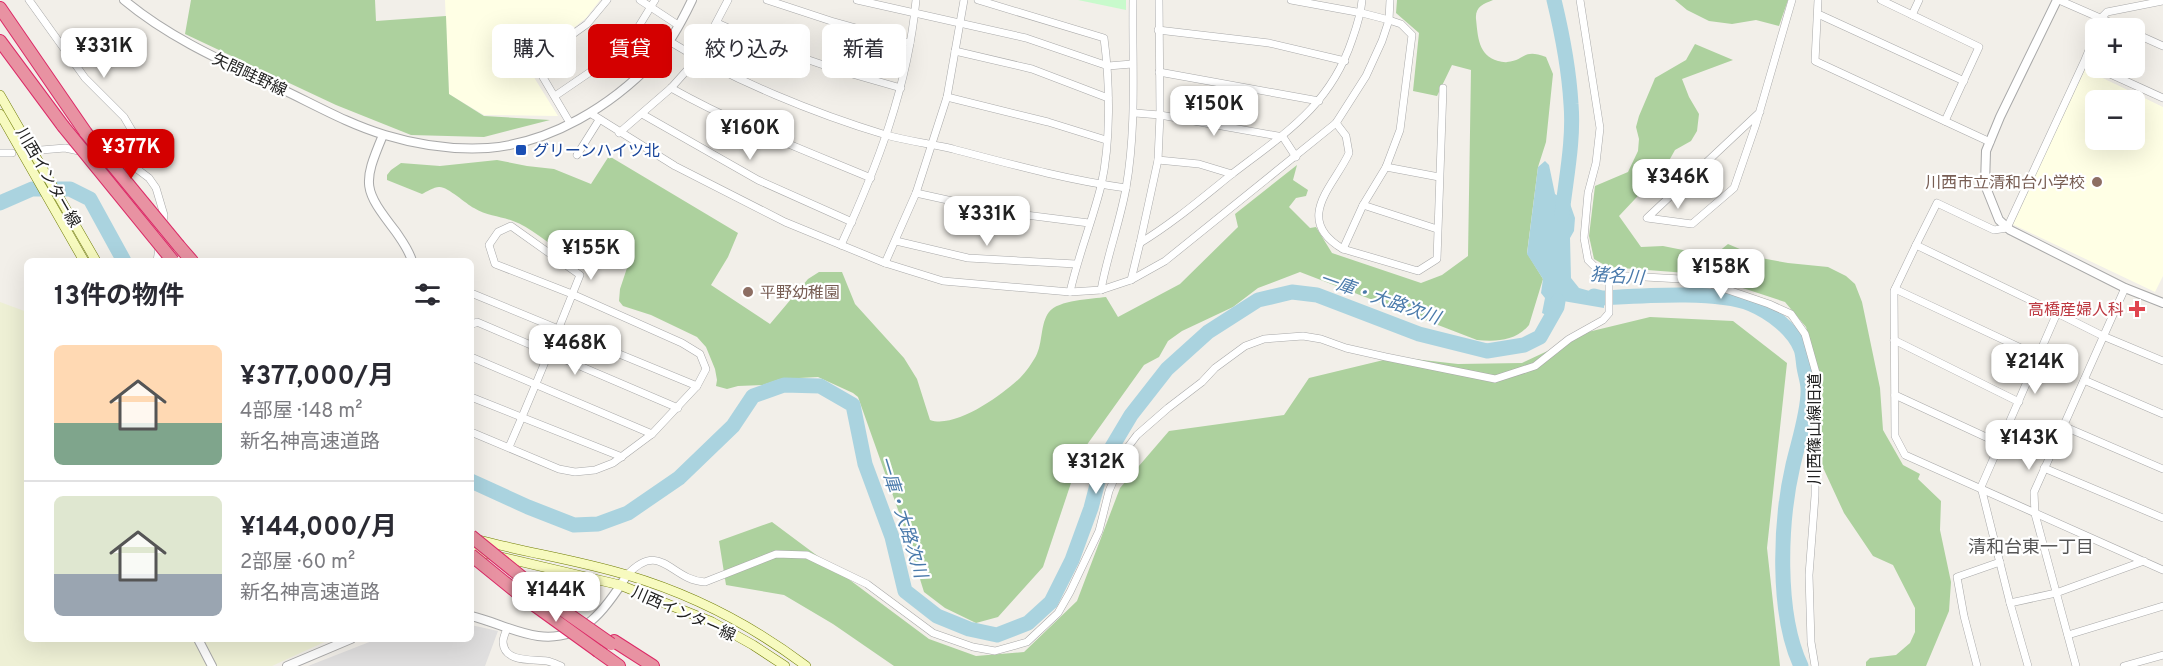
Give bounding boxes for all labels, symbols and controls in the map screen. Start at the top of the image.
map controls [2085,18,2145,150]
button: + [2085,18,2145,78]
chip: 購入 [492,24,576,78]
chip: 賃貸 [588,24,672,78]
chip: 絞り込み [684,24,810,78]
chip: 新着 [822,24,906,78]
pin: ¥331K [62,28,146,79]
text: ¥331K [75,34,133,60]
street label: 矢問畦野線 [209,50,290,102]
pin: ¥150K [1172,86,1256,137]
button: − [2085,90,2145,150]
text: ¥150K [1184,92,1244,118]
pin: ¥160K [708,110,792,161]
text: ¥160K [720,116,780,142]
street label: 川西インター線 [11,124,84,232]
pin: ¥377K [89,129,173,180]
text: ¥377K [101,135,161,161]
place label: グリーンハイツ北 [533,142,660,162]
marker: グリーンハイツ北 [514,143,528,157]
pin: ¥346K [1636,159,1720,210]
text: ¥346K [1646,165,1710,191]
place label: 川西市立清和台小学校 [1925,174,2085,194]
marker: 川西市立清和台小学校 [2090,175,2104,189]
pin: ¥331K [945,196,1029,247]
text: ¥331K [958,202,1016,228]
pin: ¥155K [549,230,633,281]
text: ¥155K [562,236,620,262]
pin: ¥158K [1679,249,1763,300]
text: ¥158K [1691,255,1751,281]
water label: 猪名川 [1589,264,1647,291]
water label: 一庫・大路次川 [1316,268,1445,331]
icon: filters [411,278,444,311]
text: 13件の物件 [54,281,184,314]
place label: 平野幼稚園 [760,284,840,304]
marker: 平野幼稚園 [741,285,755,299]
marker: 高橋産婦人科 [2128,300,2146,318]
place label: 高橋産婦人科 [2028,301,2124,321]
pin: ¥468K [533,325,617,376]
text: ¥468K [543,331,607,357]
pin: ¥214K [1993,344,2077,395]
text: ¥214K [2005,350,2065,376]
text: ¥377,000/月 [240,361,394,394]
icon: home [102,369,174,441]
street label: 川西篠山線旧道 [1806,373,1826,485]
text: 4部屋 · 148 m² [240,399,362,425]
pin: ¥143K [1987,420,2071,471]
text: ¥143K [1999,426,2059,452]
text: 新名神高速道路 [240,430,380,456]
pin: ¥312K [1054,444,1138,495]
text: ¥312K [1067,450,1125,476]
water label: 一庫・大路次川 [872,454,932,583]
text: ¥144,000/月 [240,512,397,545]
icon: home [102,520,174,592]
district label: 清和台東一丁目 [1968,537,2094,560]
text: 2部屋 · 60 m² [240,550,355,576]
pin: ¥144K [514,572,598,623]
text: ¥144K [526,578,586,604]
text: 新名神高速道路 [240,581,380,607]
street label: 川西インター線 [628,583,738,647]

